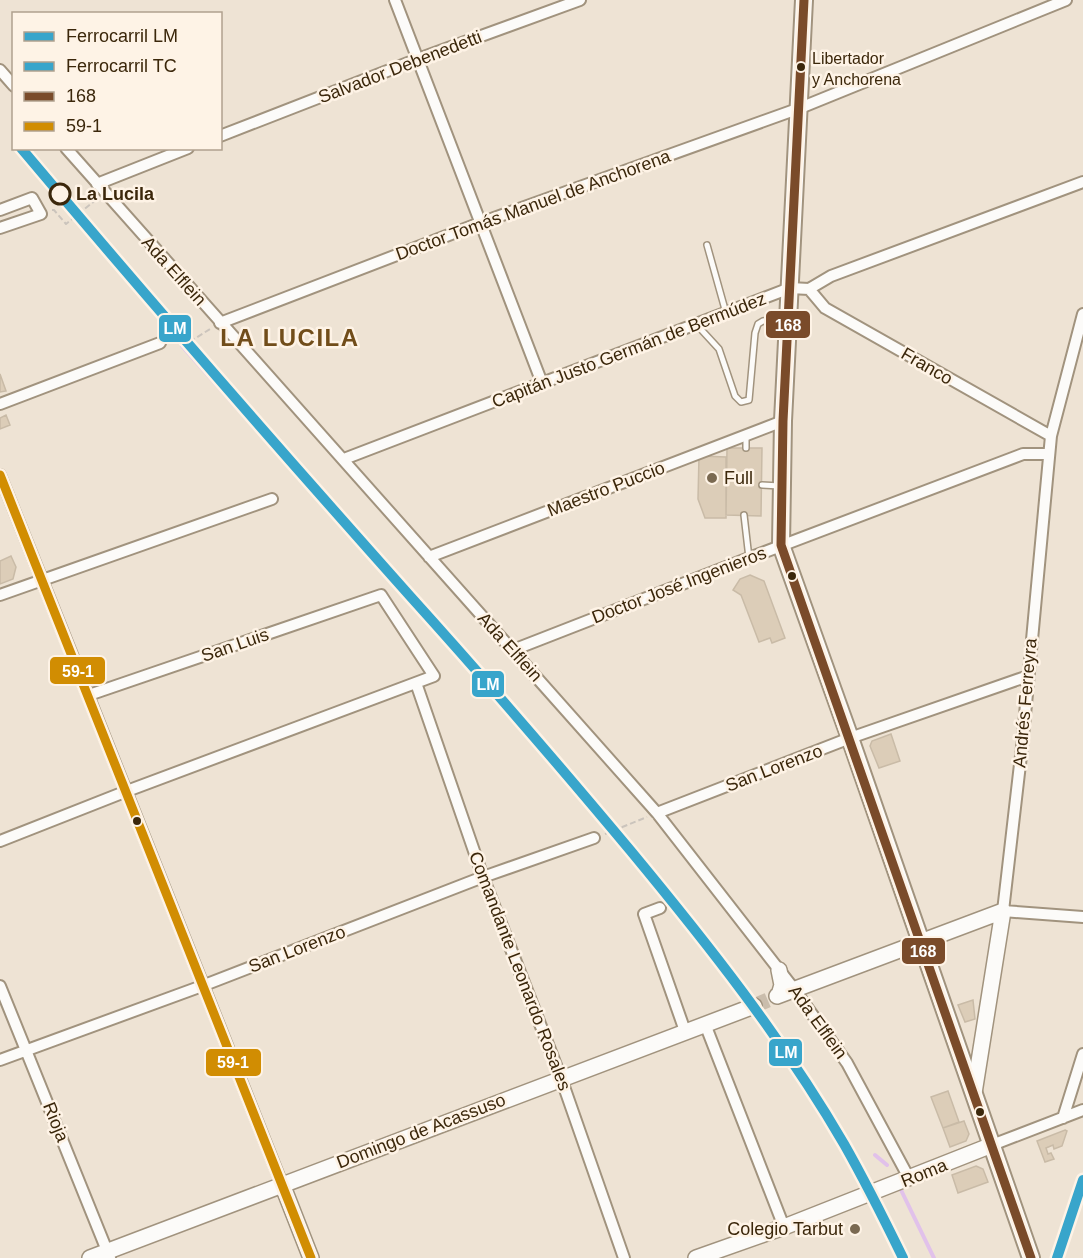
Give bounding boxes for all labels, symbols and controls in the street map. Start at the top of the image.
legend [12,12,222,150]
text: Ferrocarril LM [66,26,178,46]
street label: Salvador Debenedetti [316,27,484,107]
place label: Libertador y Anchorena [812,50,901,88]
text: Ferrocarril TC [66,56,177,76]
marker: Libertador y Anchorena [795,61,807,73]
text: 168 [66,86,96,106]
text: 59-1 [66,116,102,136]
street label: Doctor Tomás Manuel de Anchorena [393,146,674,264]
marker: La Lucila [49,183,71,205]
place label: La Lucila [76,184,155,204]
street label: Ada Elflein [138,232,210,310]
street label: Capitán Justo Germán de Bermúdez [489,288,769,412]
line badge: 168 [765,310,811,339]
line badge: LM [158,314,192,343]
text: 168 [775,317,801,334]
text: LM [163,320,187,337]
district label: LA LUCILA [220,324,360,351]
street label: Franco [898,343,956,389]
street label: Maestro Puccio [545,457,667,521]
place label: Full [724,468,753,488]
marker: Full [705,471,719,485]
street label: Doctor José Ingenieros [589,542,769,628]
unlabelled marker [786,570,798,582]
street label: Ada Elflein [474,608,546,686]
street label: San Luis [199,624,271,666]
street label: Andrés Ferreyra [1009,636,1041,769]
line badge: 59-1 [49,656,106,685]
text: 59-1 [62,663,94,680]
line badge: LM [471,670,505,698]
text: LM [476,676,500,693]
street label: San Lorenzo [723,740,825,796]
unlabelled marker [131,815,143,827]
street label: Comandante Leonardo Rosales [465,849,575,1093]
street label: San Lorenzo [246,921,348,977]
line badge: 168 [901,937,946,965]
text: 168 [910,943,936,960]
street label: Ada Elflein [785,981,851,1063]
line badge: LM [768,1038,803,1067]
text: LM [774,1044,798,1061]
line badge: 59-1 [205,1048,262,1077]
text: 59-1 [217,1054,249,1071]
street label: Domingo de Acassuso [334,1090,508,1172]
street label: Rioja [39,1099,73,1146]
unlabelled marker [974,1106,986,1118]
street label: Roma [898,1154,951,1191]
place label: Colegio Tarbut [727,1219,843,1239]
marker: Colegio Tarbut [848,1222,862,1236]

